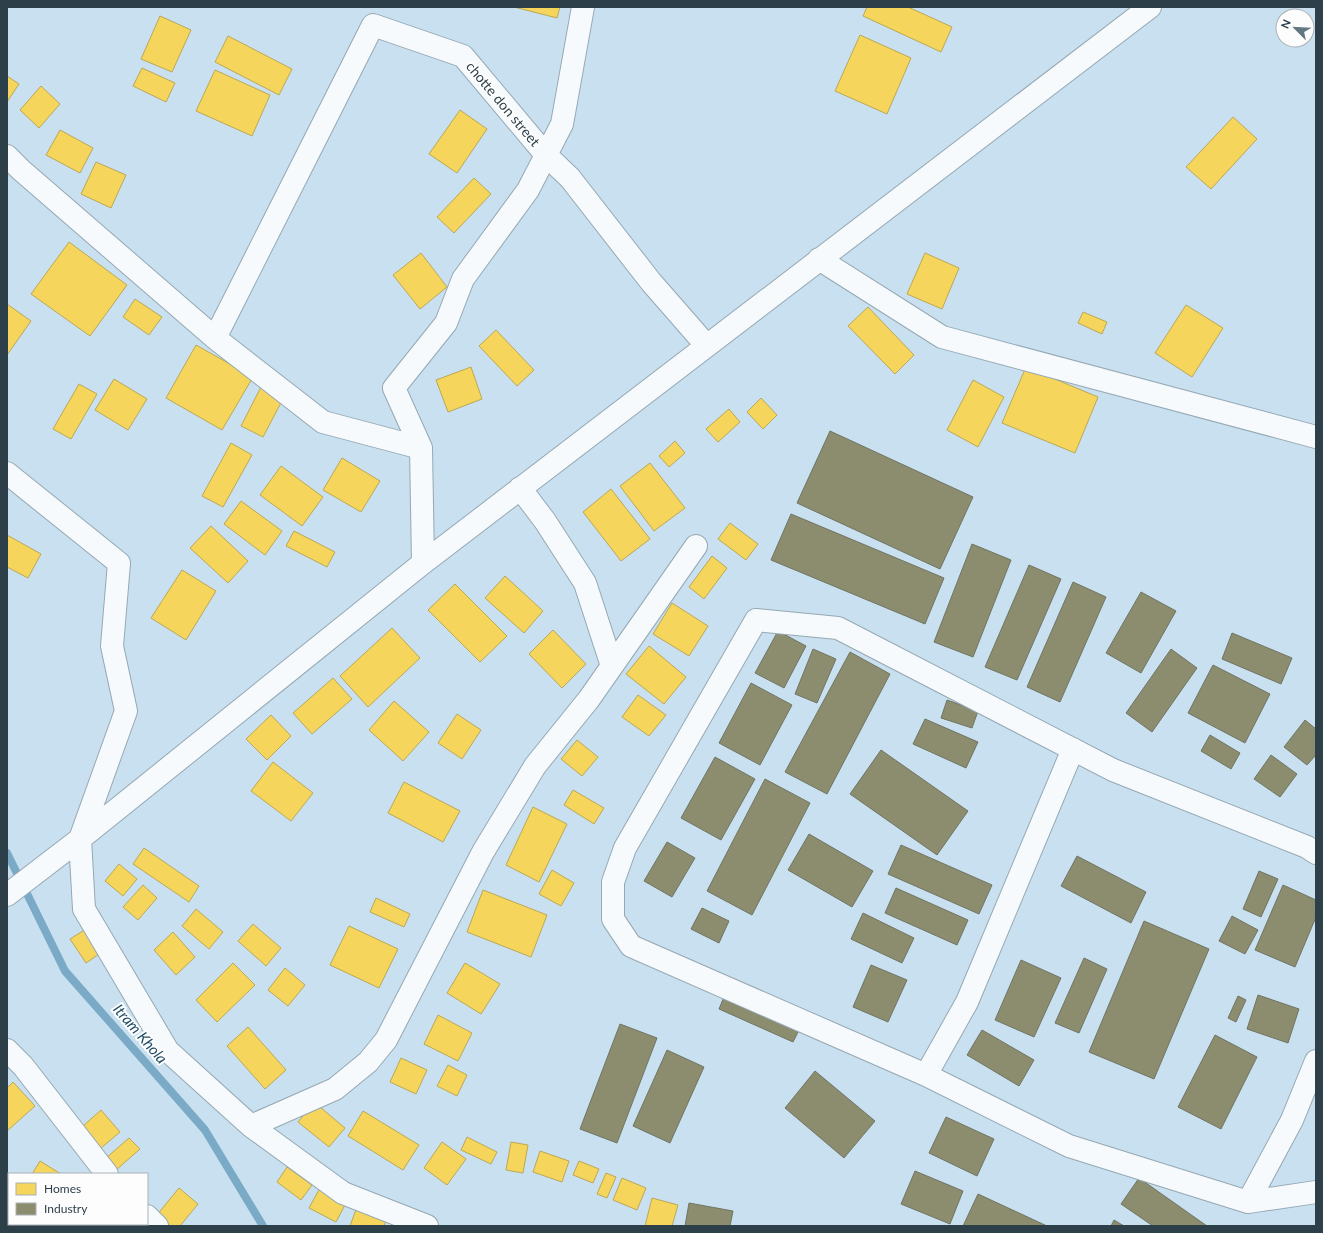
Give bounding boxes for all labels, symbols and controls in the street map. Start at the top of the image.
north arrow [1275,8,1315,48]
text: N [1278,17,1293,30]
street label: chotte don street [463,58,544,150]
water label: Itram Khola [110,1000,172,1067]
legend [8,1173,148,1225]
text: Homes [44,1181,81,1196]
text: Industry [44,1201,88,1216]

